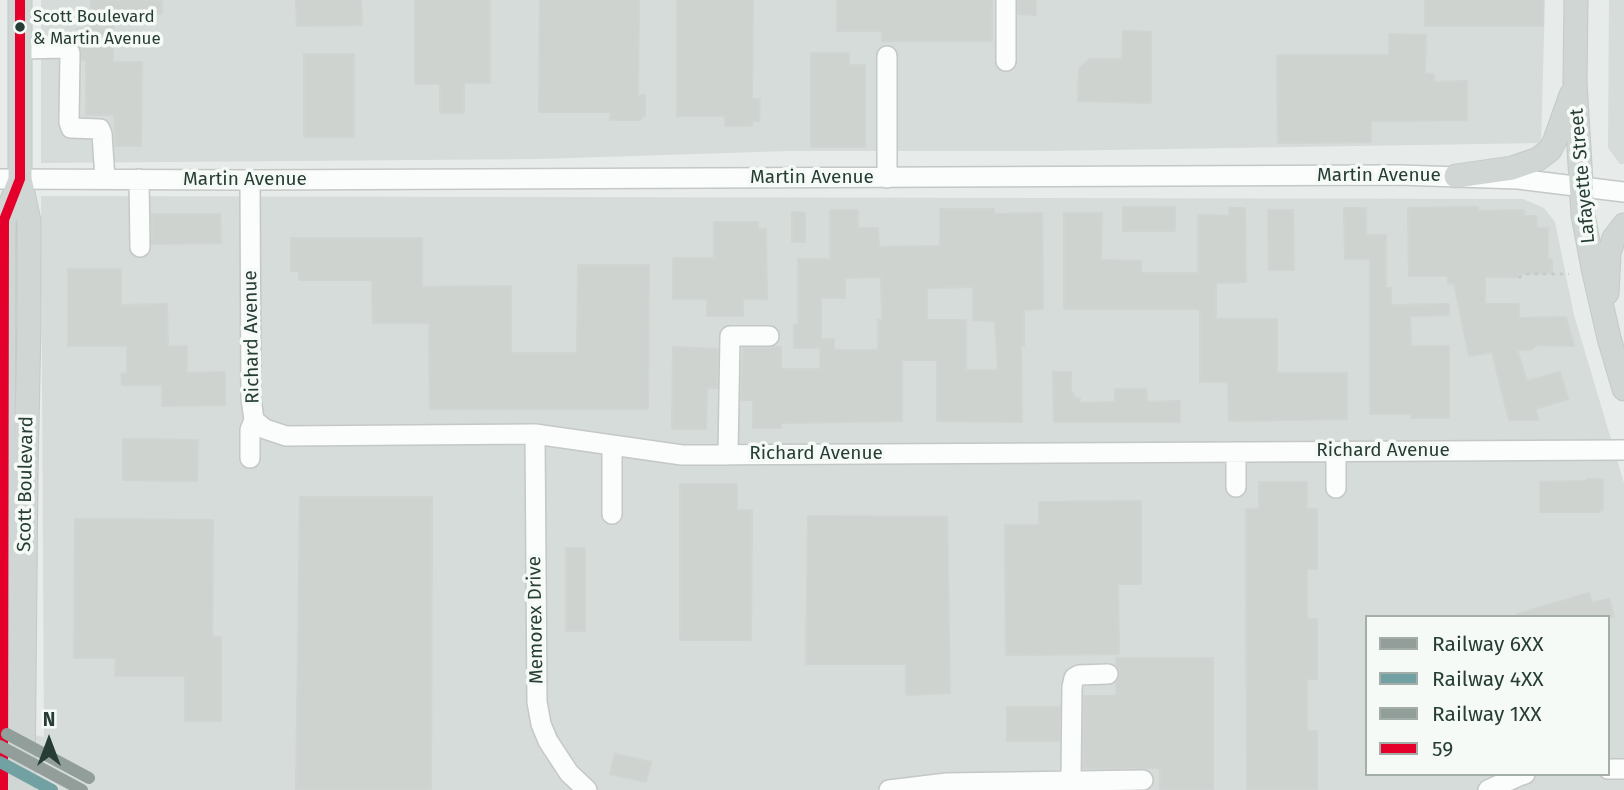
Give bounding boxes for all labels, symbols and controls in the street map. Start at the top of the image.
place label: Scott Boulevard & Martin Avenue [33,7,161,47]
marker: Scott Boulevard & Martin Avenue [13,20,27,34]
street label: Lafayette Street [1566,107,1600,245]
street label: Martin Avenue [1317,165,1441,187]
street label: Martin Avenue [750,167,874,189]
street label: Martin Avenue [183,169,307,191]
street label: Richard Avenue [239,270,265,404]
street label: Scott Boulevard [13,416,39,552]
street label: Richard Avenue [1316,440,1450,462]
street label: Richard Avenue [749,443,883,465]
street label: Memorex Drive [523,556,549,684]
legend [1365,615,1610,776]
text: Railway 6XX [1432,631,1543,657]
text: Railway 4XX [1432,666,1544,692]
text: Railway 1XX [1432,701,1542,727]
north arrow [14,706,84,776]
text: N [43,708,55,731]
text: 59 [1432,736,1453,762]

